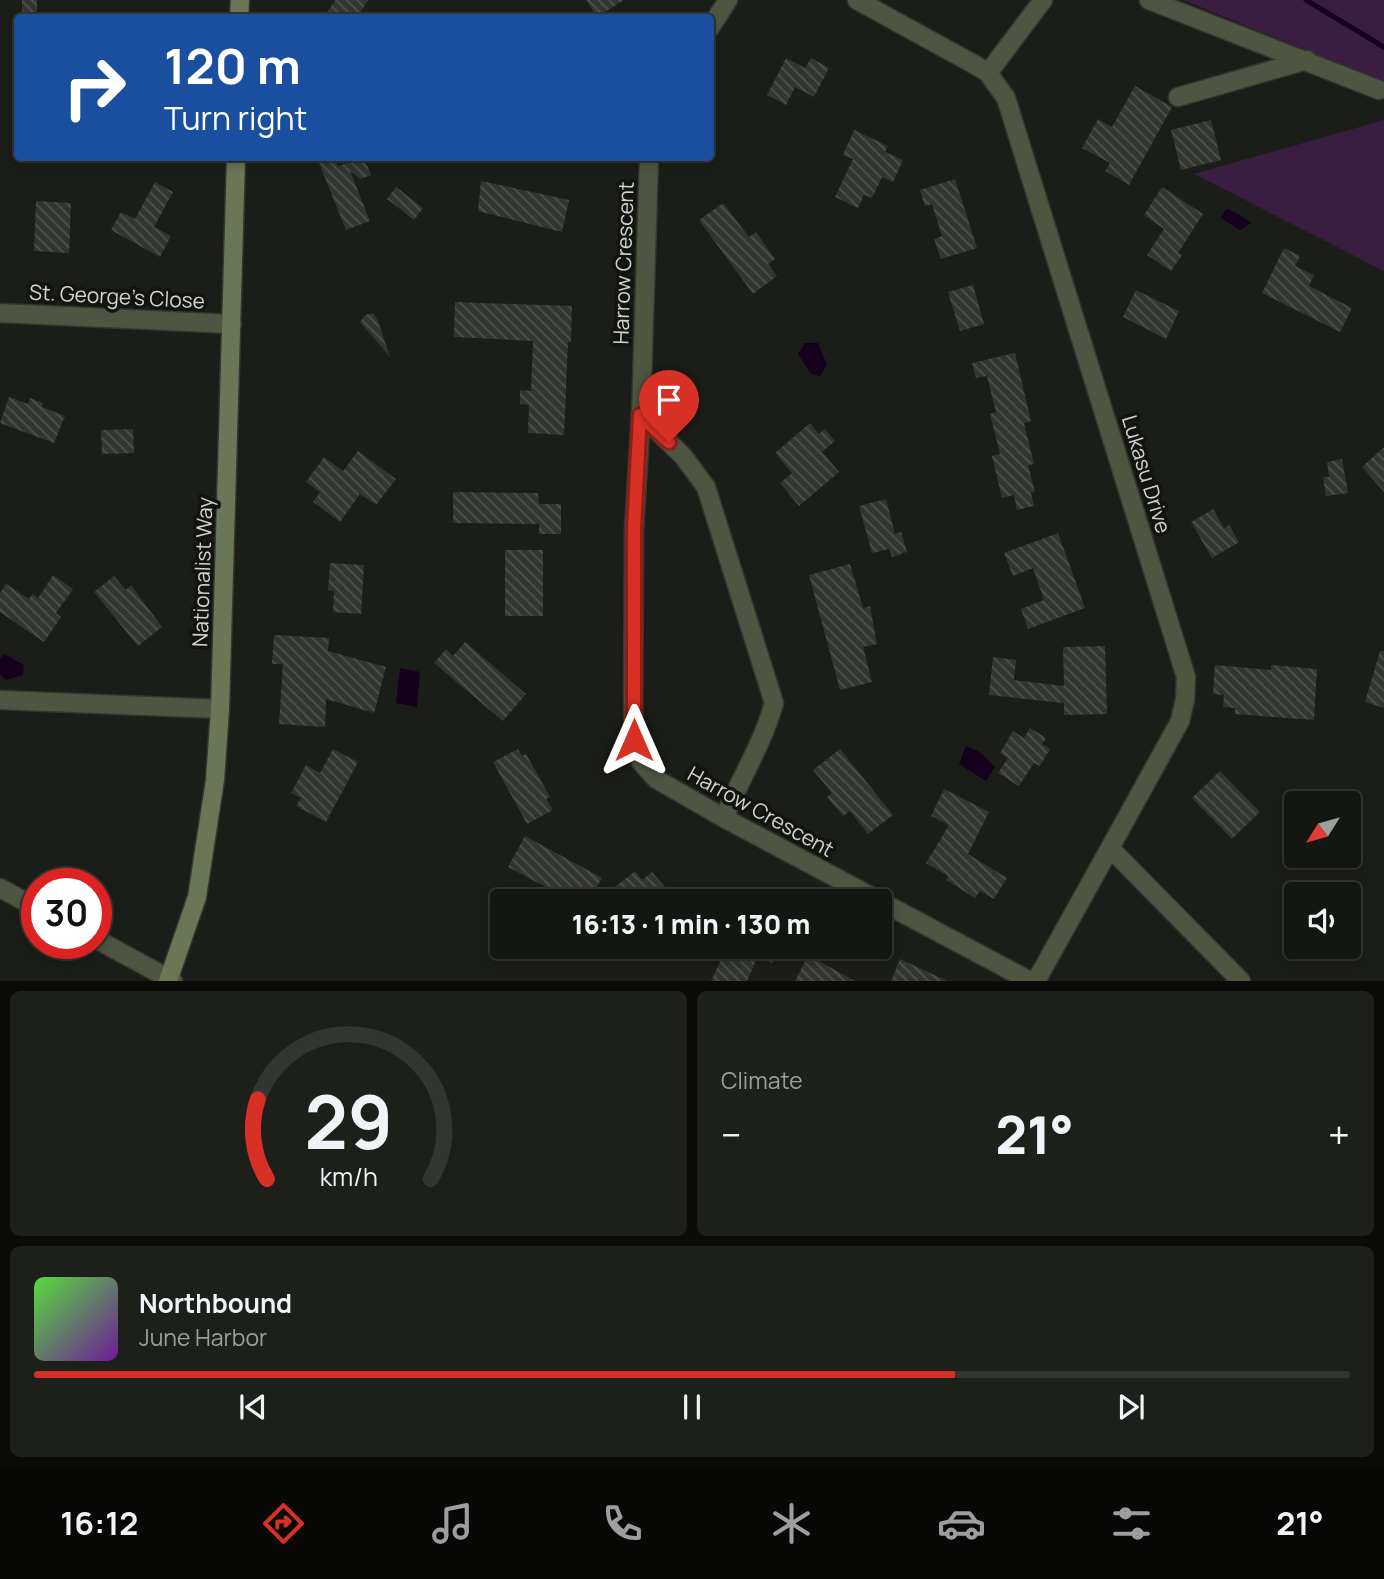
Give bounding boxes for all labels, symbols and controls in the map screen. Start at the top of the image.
text: 120 m [164,32,301,99]
icon: right [49,42,140,133]
text: Turn right [164,96,307,140]
street label: Harrow Crescent [606,181,640,345]
street label: St. George's Close [28,277,206,315]
pin [639,370,699,442]
icon: arrive [650,381,688,419]
street label: Lukasu Drive [1116,412,1178,536]
street label: Nationalist Way [185,496,219,648]
position arrow [597,703,671,777]
street label: Harrow Crescent [683,759,839,863]
north arrow [1284,791,1362,868]
map controls [1284,791,1361,959]
speed limit sign: 30 [21,868,112,959]
button: sound [1284,882,1361,959]
text: 16:13 · 1 min · 130 m [572,906,810,942]
text: Climate [721,1064,803,1096]
text: 29 [304,1072,393,1172]
text: 21° [996,1099,1074,1170]
text: − [721,1108,742,1160]
text: + [1328,1108,1350,1160]
text: km/h [319,1159,378,1194]
text: Northbound [139,1285,292,1321]
text: June Harbor [139,1321,267,1353]
icon: previous [234,1388,272,1426]
icon: pause [673,1388,711,1426]
icon: next [1112,1388,1150,1426]
icon: directions [259,1499,308,1548]
icon: music [428,1499,477,1548]
icon: phone [598,1499,647,1548]
icon: climate [767,1499,816,1548]
icon: car [937,1499,986,1548]
icon: filters [1107,1499,1156,1548]
text: 16:12 [60,1501,138,1545]
text: 21° [1276,1501,1324,1545]

